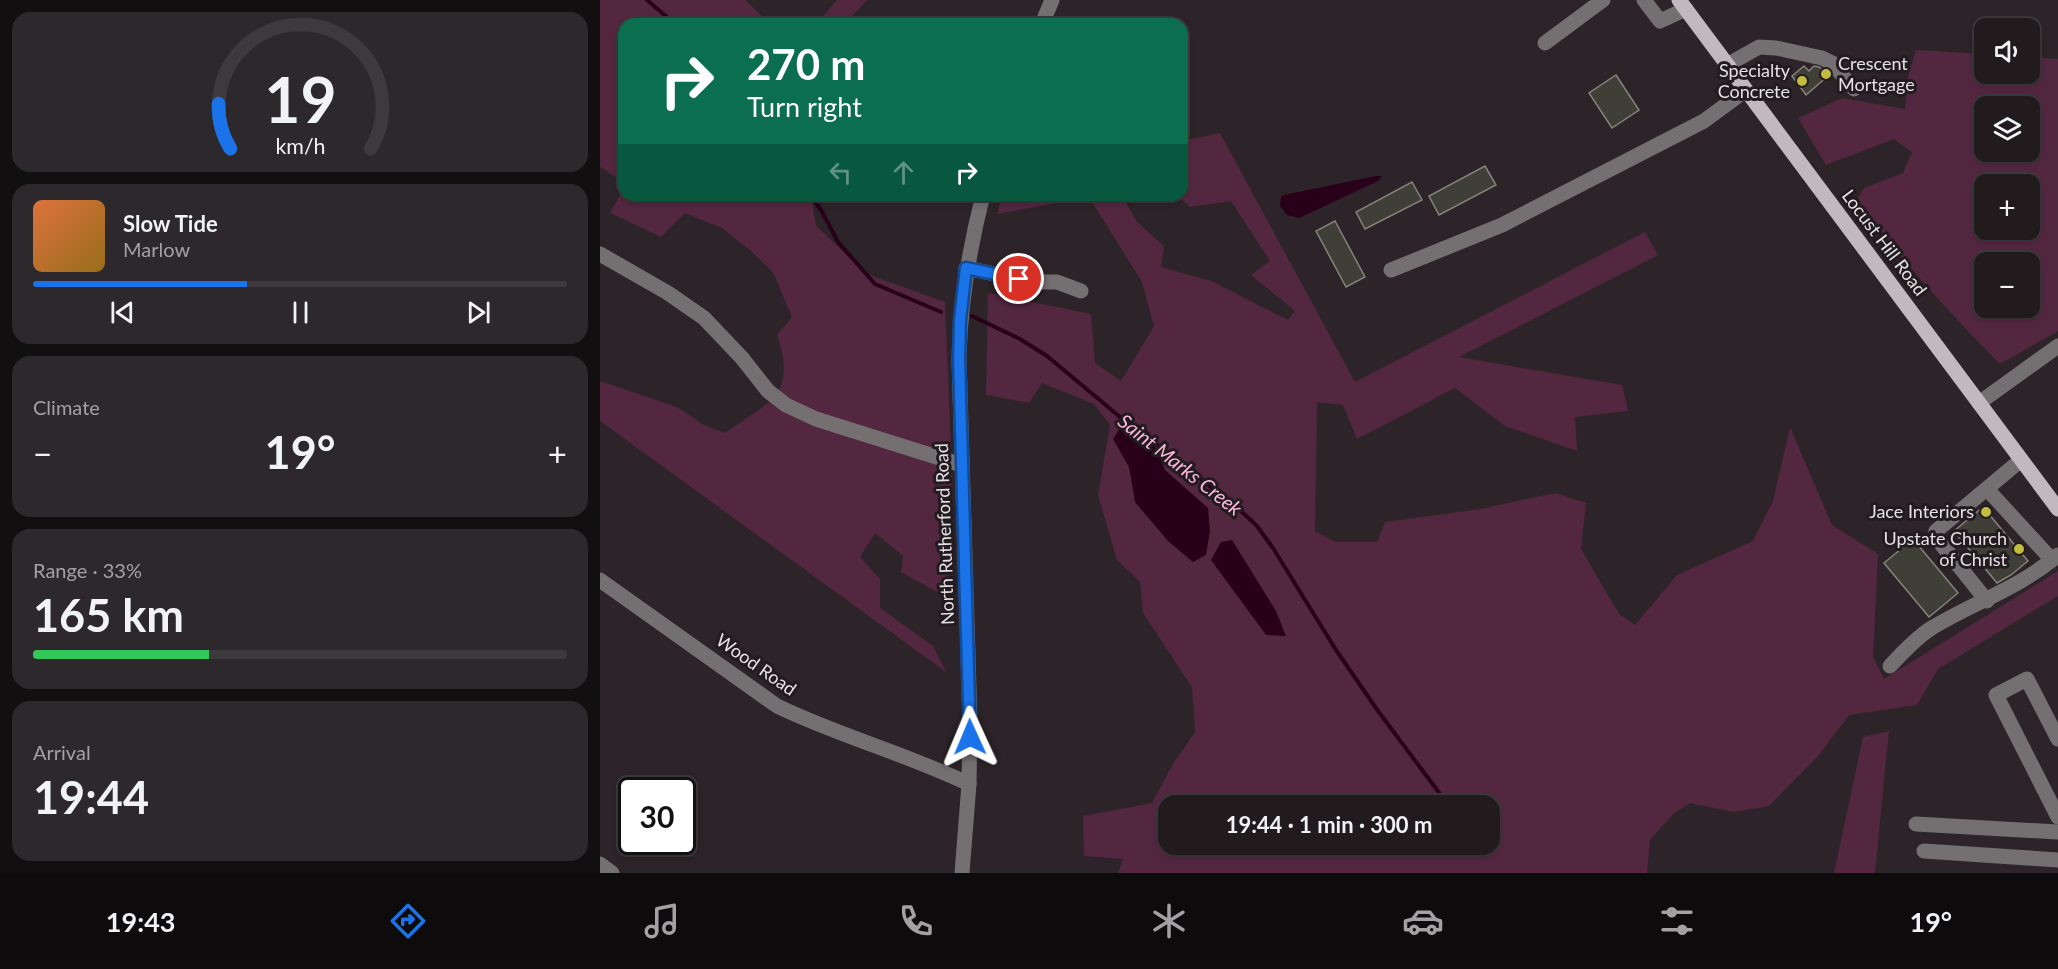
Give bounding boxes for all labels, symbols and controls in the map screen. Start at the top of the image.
map controls [1974,18,2040,318]
button: sound [1974,18,2040,84]
text: 270 m [747,39,865,89]
icon: right [648,42,726,120]
place label: Crescent Mortgage [1838,52,1915,95]
place label: Specialty Concrete [1718,59,1791,102]
text: 19 [264,61,336,136]
marker: Crescent Mortgage [1819,67,1833,81]
marker: Specialty Concrete [1795,74,1809,88]
text: Turn right [747,90,862,123]
button: layers [1974,96,2040,162]
text: km/h [275,133,325,159]
icon: left [824,156,857,189]
icon: ahead [887,156,920,189]
icon: right [950,156,983,189]
button: + [1974,174,2040,240]
street label: Locust Hill Road [1838,185,1932,300]
text: Slow Tide [123,210,218,237]
text: Marlow [123,237,190,261]
button: − [1974,252,2040,318]
pin [993,253,1044,304]
icon: arrive [1002,262,1035,295]
icon: previous [106,296,139,329]
icon: pause [284,296,317,329]
icon: next [462,296,495,329]
text: Climate [33,395,100,419]
water label: Saint Marks Creek [1114,408,1248,520]
text: 19° [265,425,335,479]
text: − [33,433,52,473]
text: + [548,433,567,473]
street label: North Rutherford Road [930,443,958,625]
place label: Jace Interiors [1869,500,1974,522]
marker: Jace Interiors [1979,505,1993,519]
place label: Upstate Church of Christ [1883,527,2008,570]
marker: Upstate Church of Christ [2012,542,2026,556]
text: Range · 33% [33,558,142,582]
text: 165 km [33,588,184,642]
street label: Wood Road [712,629,801,700]
position arrow [938,705,1002,769]
text: Arrival [33,740,91,764]
text: 19:44 [33,770,149,824]
speed limit sign: 30 [618,777,696,855]
text: 19:44 · 1 min · 300 m [1226,811,1432,838]
icon: directions [387,900,429,942]
icon: music [641,900,683,942]
icon: phone [895,900,937,942]
icon: climate [1148,900,1190,942]
icon: car [1402,900,1444,942]
icon: filters [1656,900,1698,942]
text: 19:43 [106,905,175,938]
text: 19° [1909,905,1952,938]

